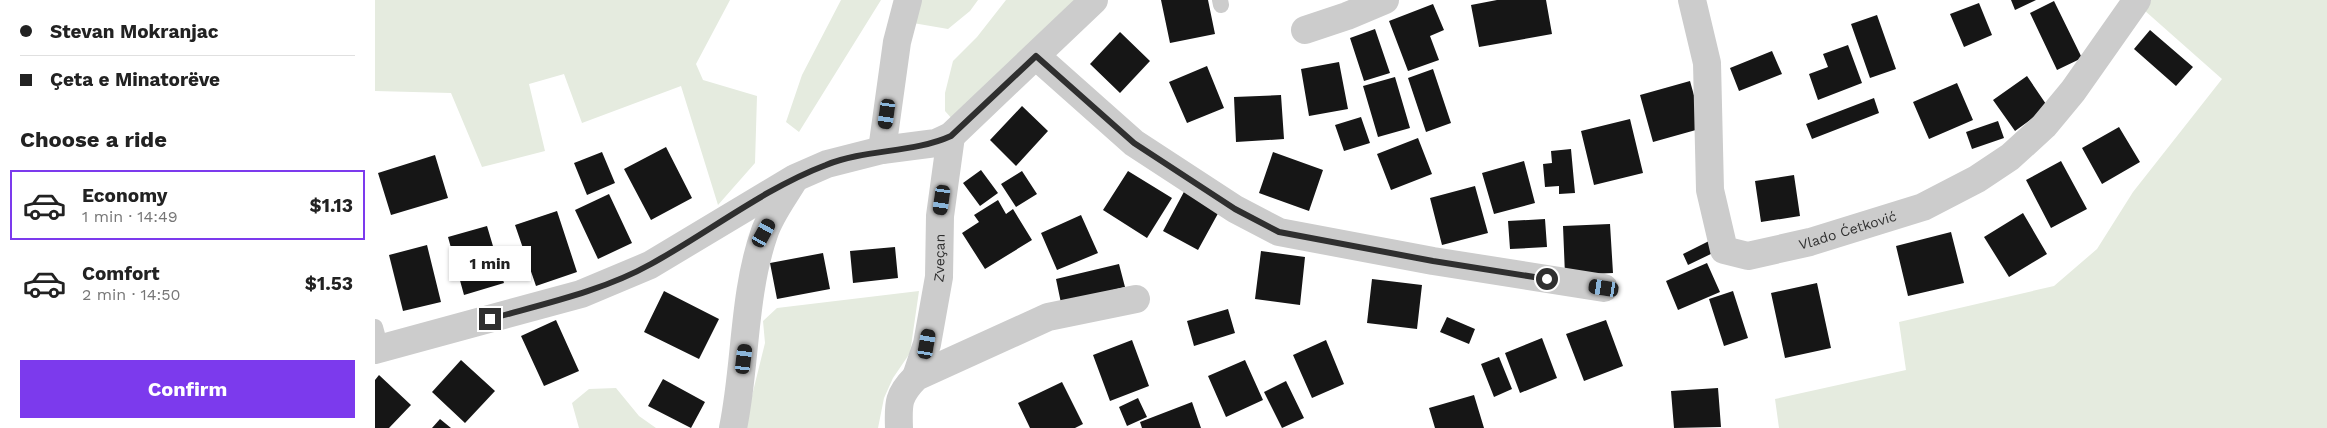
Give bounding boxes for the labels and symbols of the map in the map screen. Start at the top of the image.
car [877,98,896,130]
car [932,184,951,216]
street label: Vlado Ćetković [1797,208,1899,252]
car [750,216,777,250]
street label: Zveçan [930,234,948,283]
callout: 1 min [449,246,531,282]
route start [1536,268,1558,290]
car [1588,278,1619,298]
route end [479,308,501,330]
car [917,328,936,360]
car [734,343,753,375]

